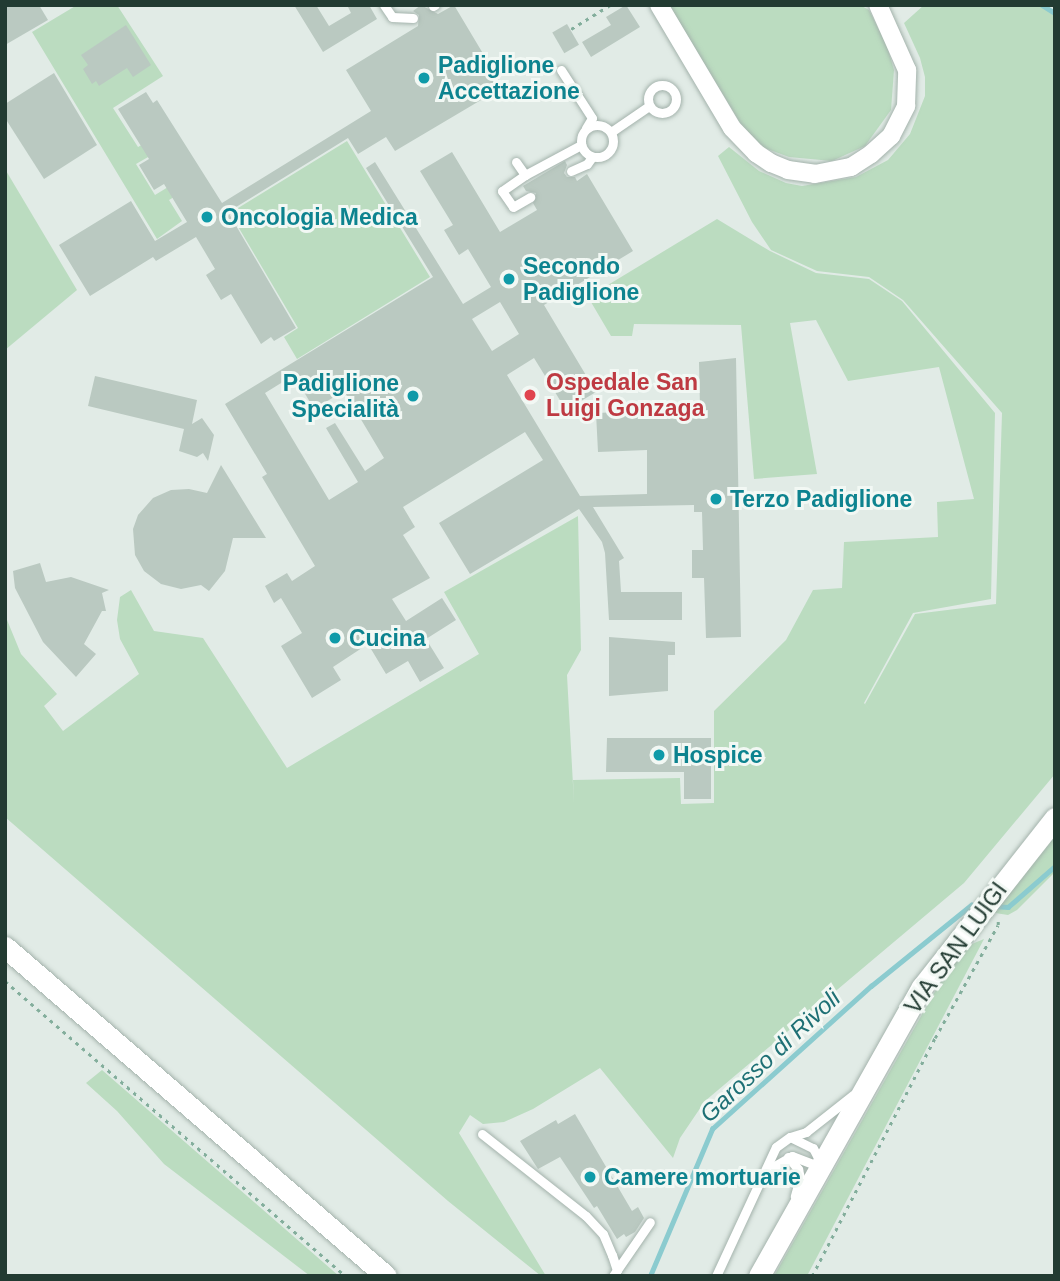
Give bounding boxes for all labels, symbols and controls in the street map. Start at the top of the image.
place label: Padiglione Accettazione [438,51,580,105]
marker: Padiglione Accettazione [416,70,432,86]
place label: Oncologia Medica [221,203,418,231]
marker: Oncologia Medica [199,209,215,225]
place label: Secondo Padiglione [523,252,639,306]
marker: Secondo Padiglione [501,271,517,287]
place label: Ospedale San Luigi Gonzaga [546,368,704,422]
place label: Padiglione Specialità [283,369,399,423]
marker: Ospedale San Luigi Gonzaga [520,385,540,405]
marker: Padiglione Specialità [405,388,421,404]
place label: Terzo Padiglione [730,485,912,513]
marker: Terzo Padiglione [708,491,724,507]
place label: Cucina [349,624,426,652]
marker: Cucina [327,630,343,646]
place label: Hospice [673,741,762,769]
marker: Hospice [651,747,667,763]
street label: VIA SAN LUIGI [899,876,1013,1020]
water label: Garosso di Rivoli [694,984,846,1128]
place label: Camere mortuarie [604,1163,801,1191]
marker: Camere mortuarie [582,1169,598,1185]

